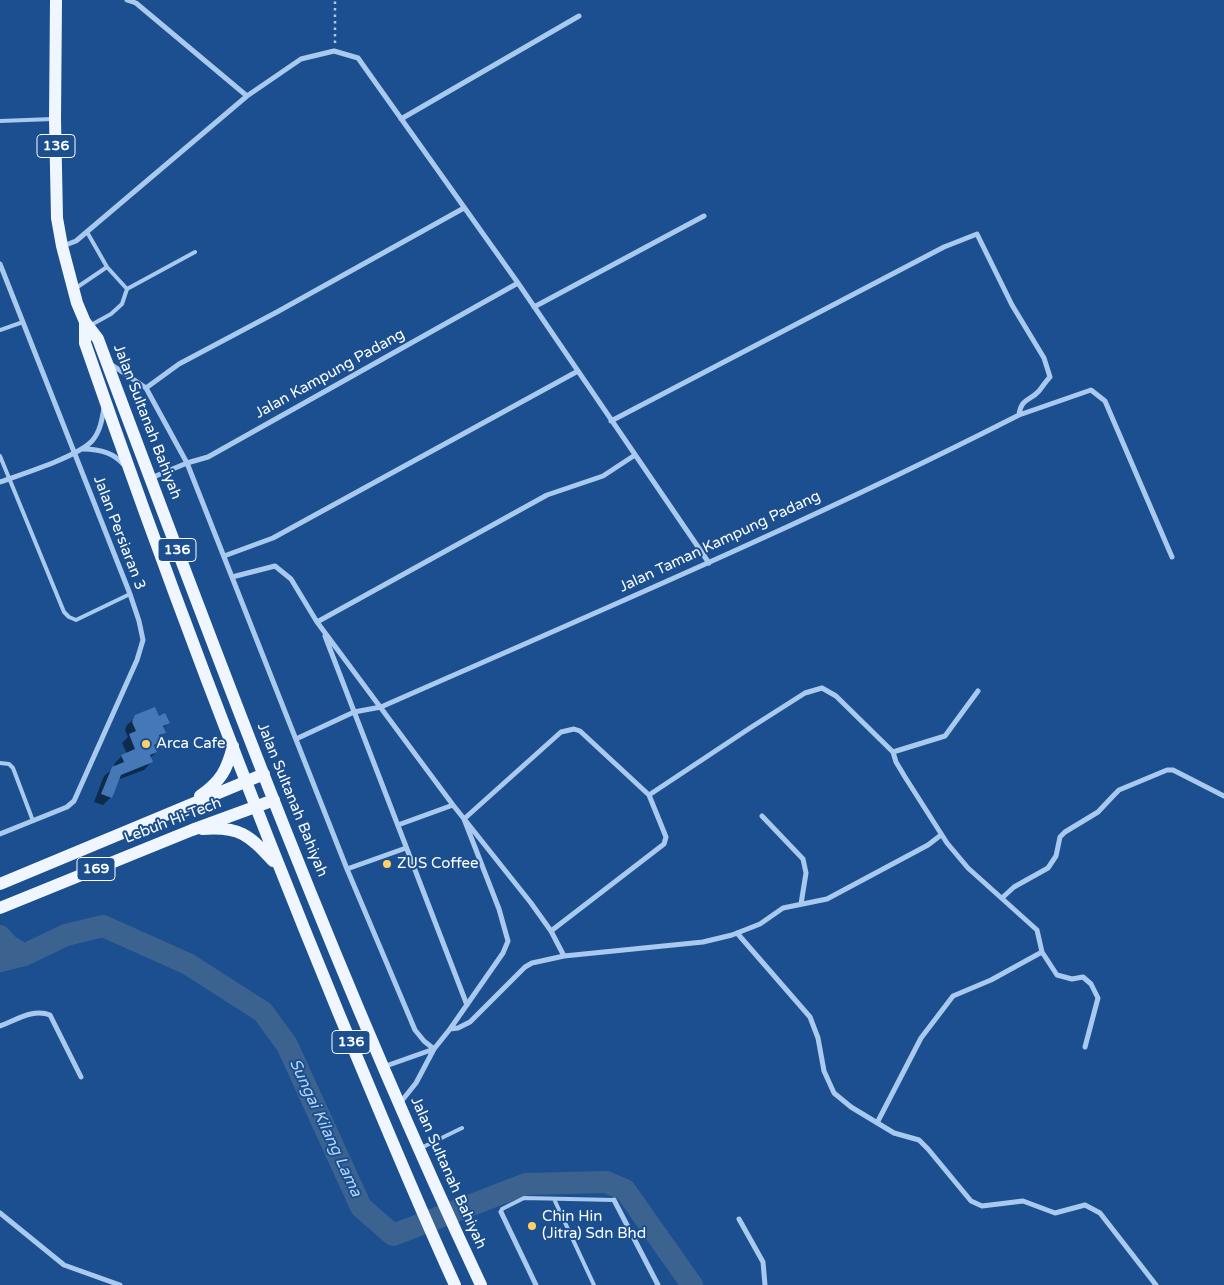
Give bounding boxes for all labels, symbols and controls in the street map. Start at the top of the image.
road number: 136 [37,134,75,158]
street label: Jalan Kampung Padang [252,325,408,423]
street label: Jalan Sultanah Bahiyah [109,342,185,502]
street label: Jalan Persiaran 3 [89,473,149,593]
street label: Jalan Taman Kampung Padang [616,487,824,597]
road number: 136 [158,538,196,562]
street label: Jalan Sultanah Bahiyah [253,720,331,880]
place label: Arca Cafe [156,735,225,753]
marker: Arca Cafe [140,738,152,750]
street label: Lebuh Hi-Tech [122,794,224,848]
place label: ZUS Coffee [397,855,478,873]
road number: 169 [77,858,115,881]
marker: ZUS Coffee [381,858,393,870]
road number: 136 [332,1030,370,1054]
water label: Sungai Kilang Lama [285,1056,365,1200]
street label: Jalan Sultanah Bahiyah [406,1094,490,1252]
place label: Chin Hin (Jitra) Sdn Bhd [542,1208,646,1243]
marker: Chin Hin (Jitra) Sdn Bhd [526,1220,538,1232]

